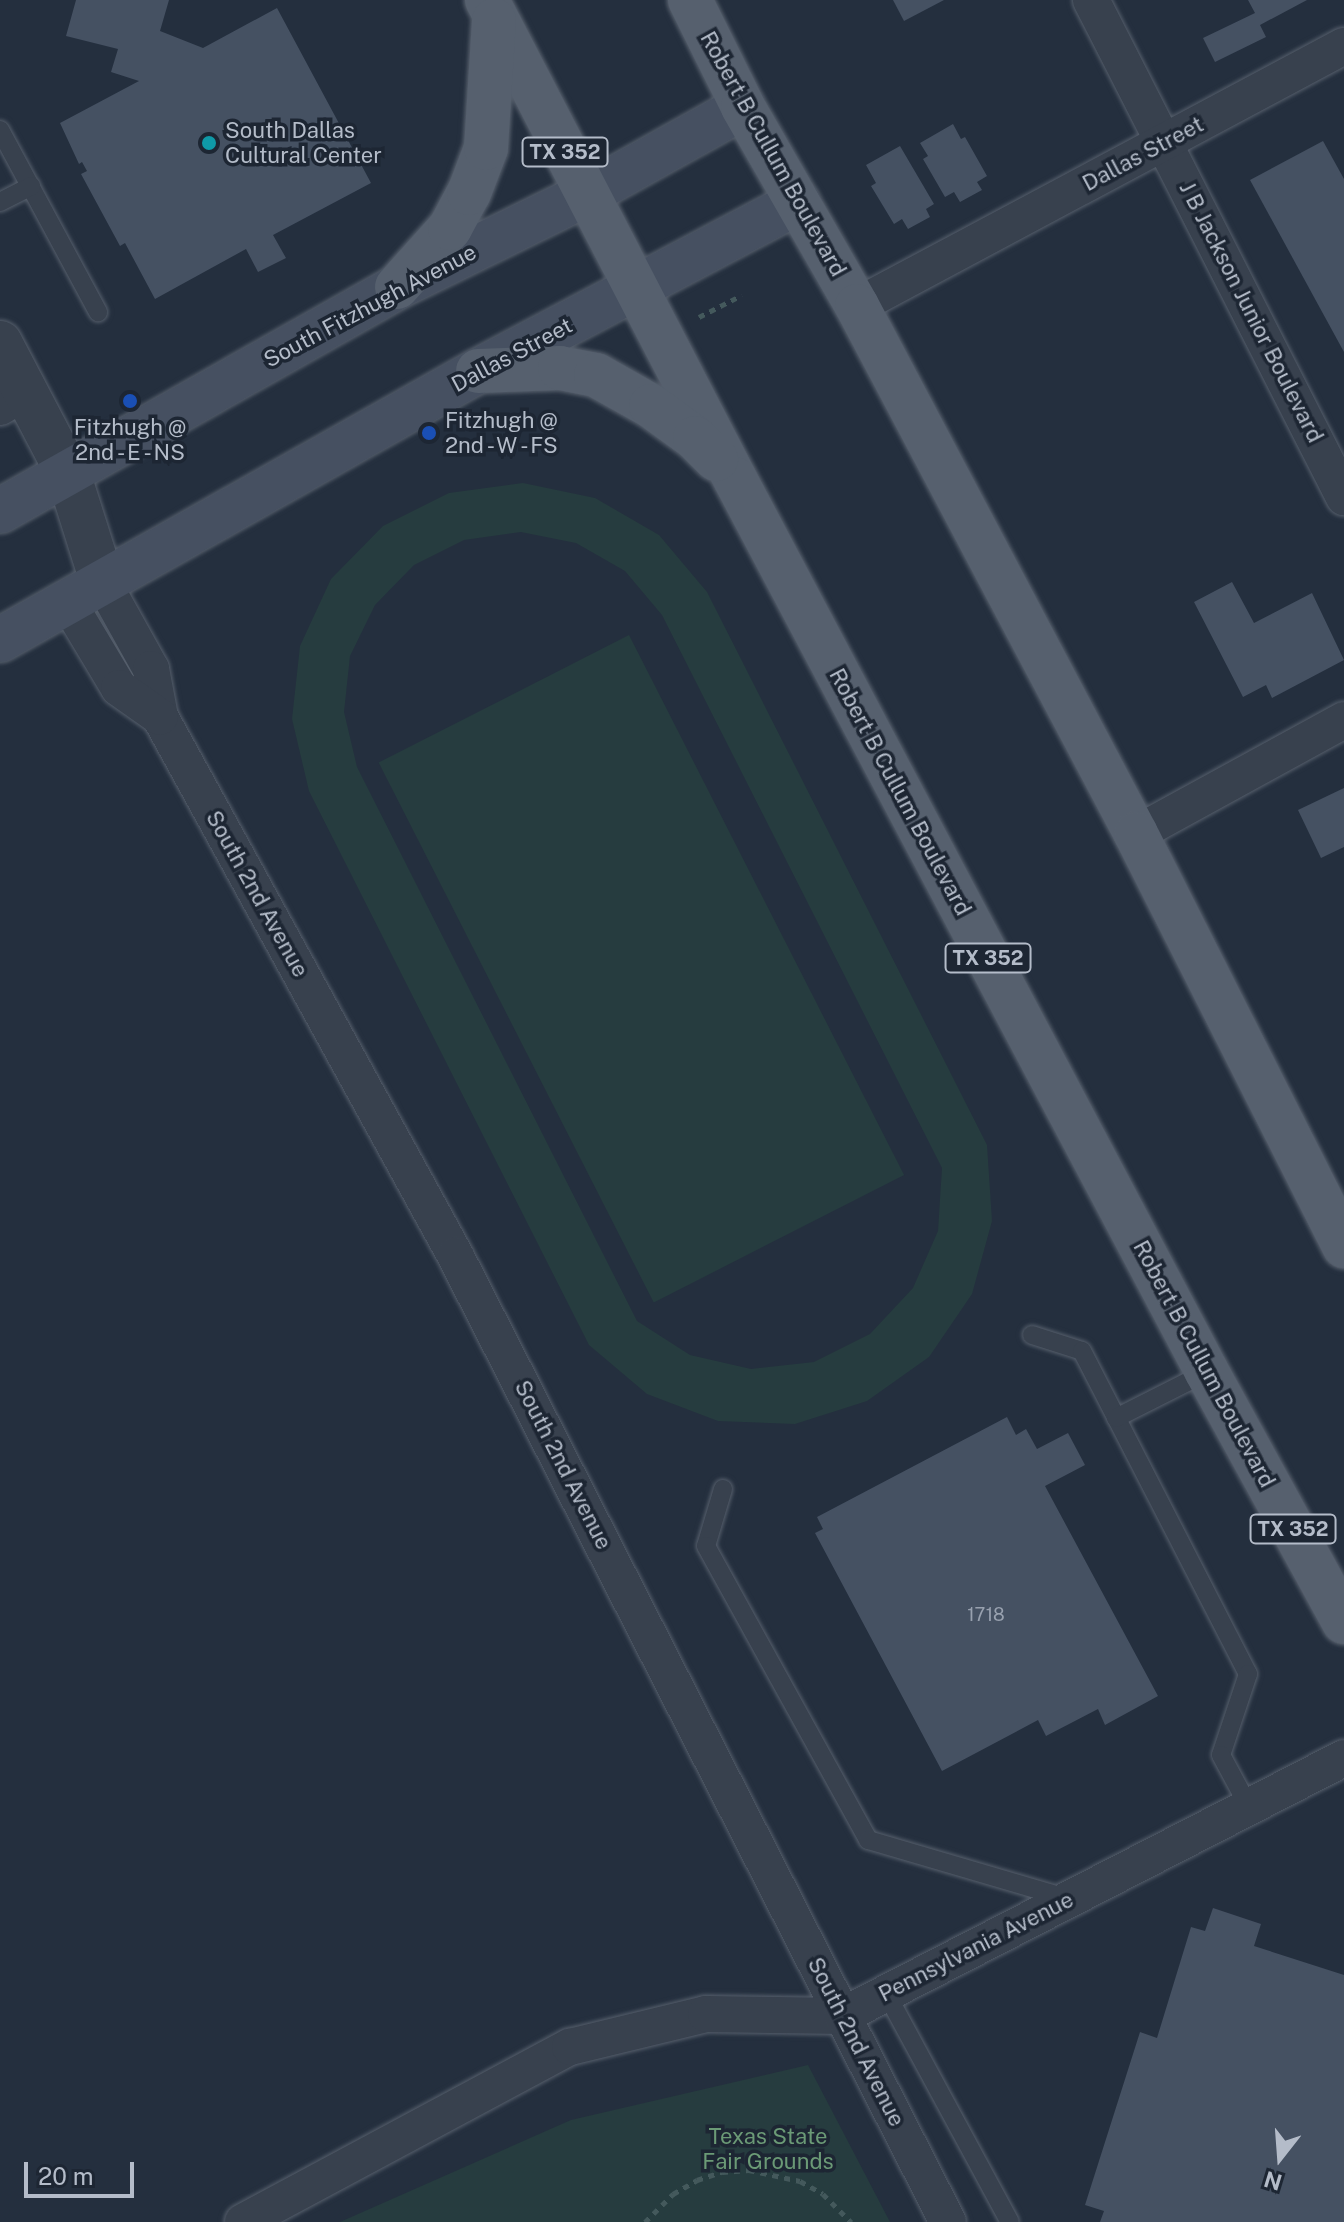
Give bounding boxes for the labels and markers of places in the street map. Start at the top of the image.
place label: South Dallas Cultural Center [225,117,382,168]
marker: South Dallas Cultural Center [200,134,218,152]
marker: Fitzhugh @ 2nd - E - NS [121,392,139,410]
place label: Fitzhugh @ 2nd - W - FS [445,407,570,458]
place label: Fitzhugh @ 2nd - E - NS [69,414,191,466]
marker: Fitzhugh @ 2nd - W - FS [420,424,438,442]

